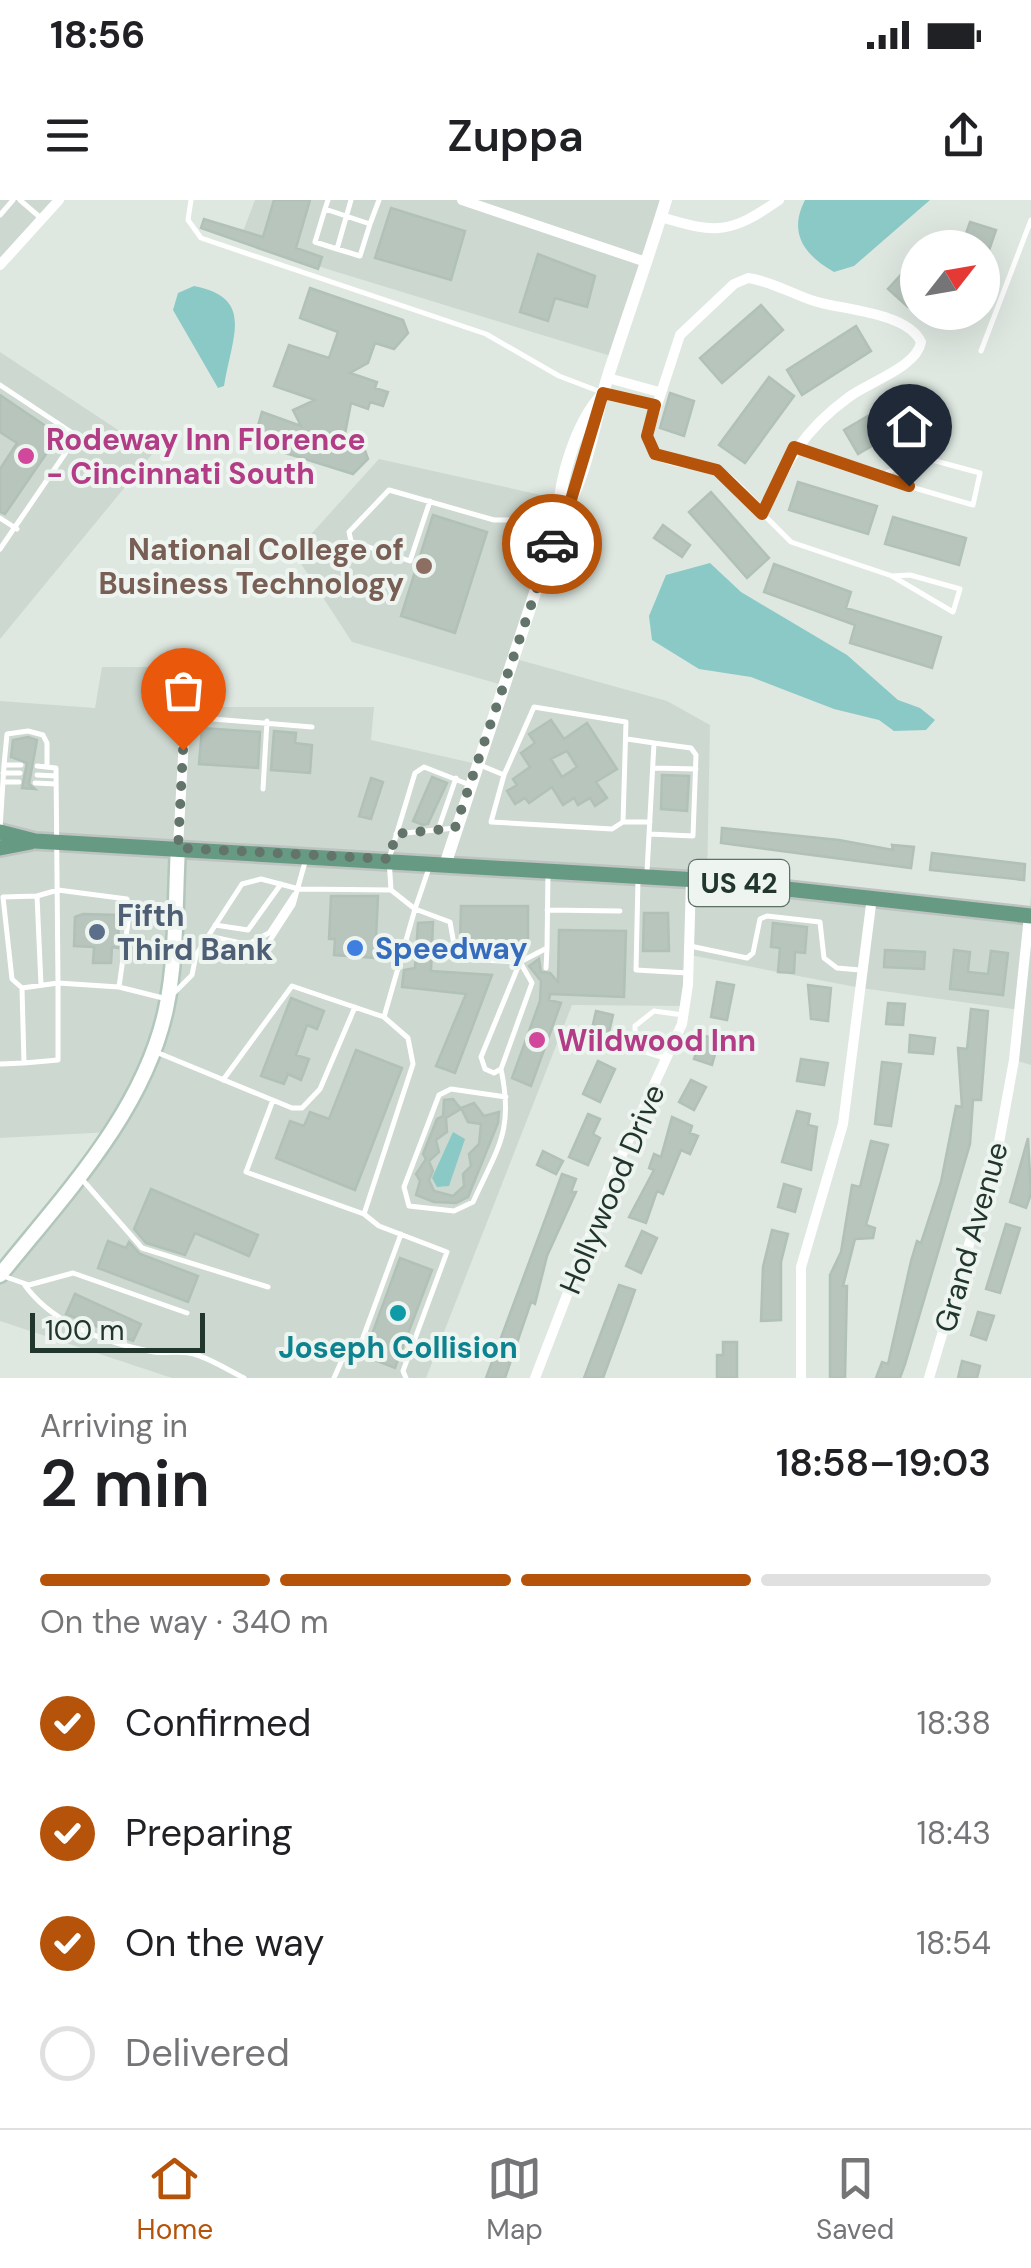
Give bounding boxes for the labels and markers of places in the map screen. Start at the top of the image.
pin [867,384,952,487]
place label: Rodeway Inn Florence - Cincinnati South [46,420,366,493]
marker: Rodeway Inn Florence - Cincinnati South [15,445,37,467]
place label: National College of Business Technology [98,530,404,603]
marker: National College of Business Technology [413,555,435,577]
pin [141,648,226,751]
place label: Fifth Third Bank [117,896,273,969]
marker: Fifth Third Bank [86,921,108,943]
place label: Speedway [375,929,528,968]
marker: Speedway [344,937,366,959]
place label: Wildwood Inn [557,1021,756,1060]
marker: Wildwood Inn [526,1029,548,1051]
marker: Joseph Collision [387,1302,409,1324]
place label: Joseph Collision [278,1328,518,1367]

